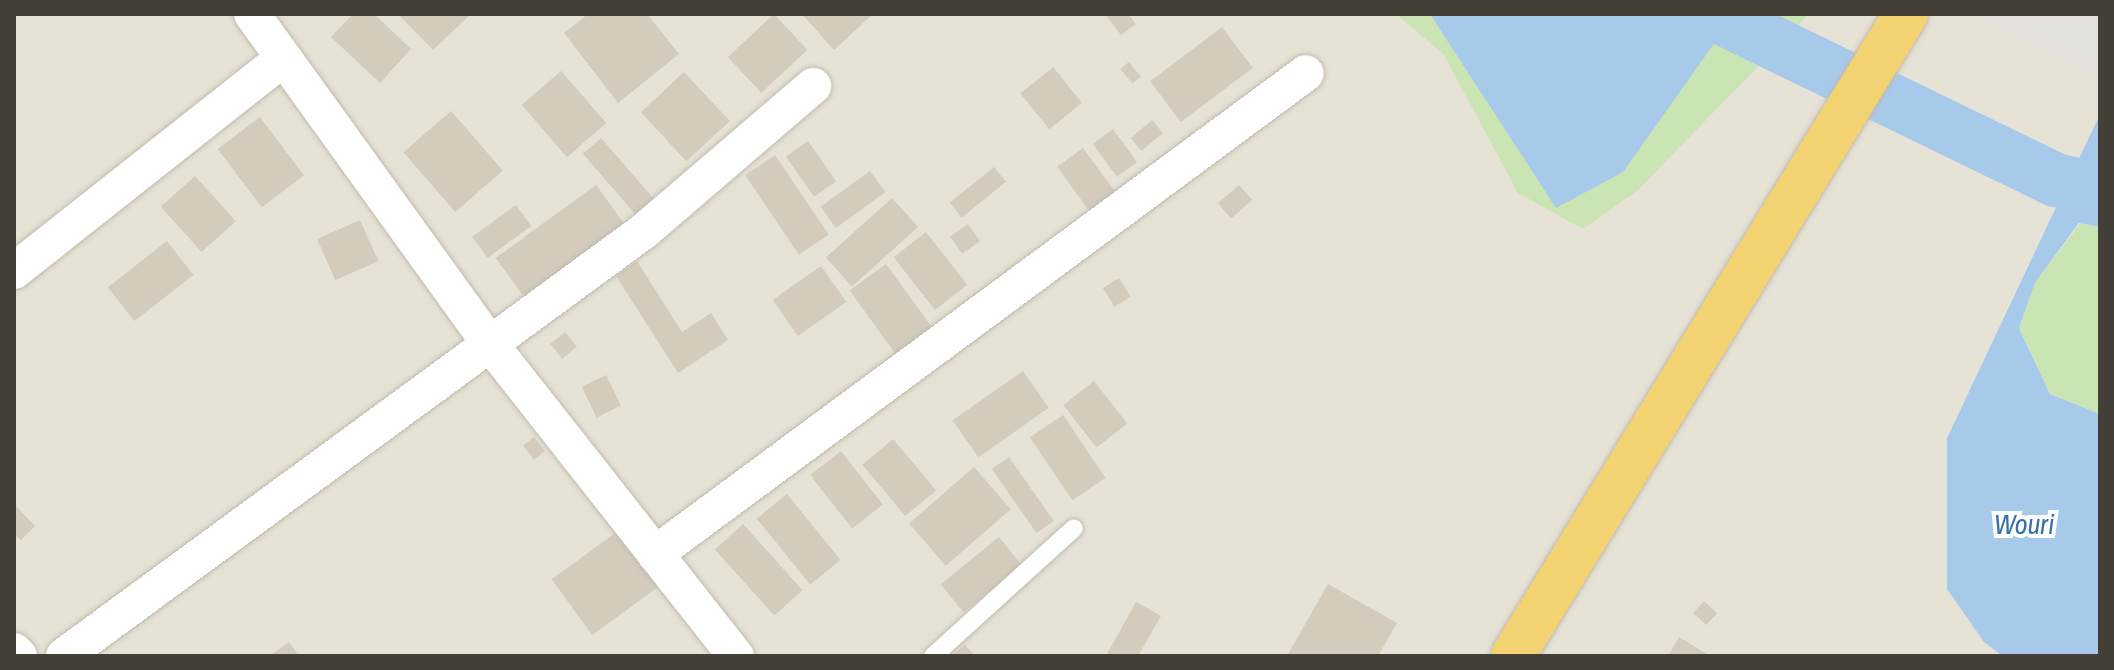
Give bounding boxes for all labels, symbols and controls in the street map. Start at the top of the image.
water label: Wouri [1994,507,2054,541]

